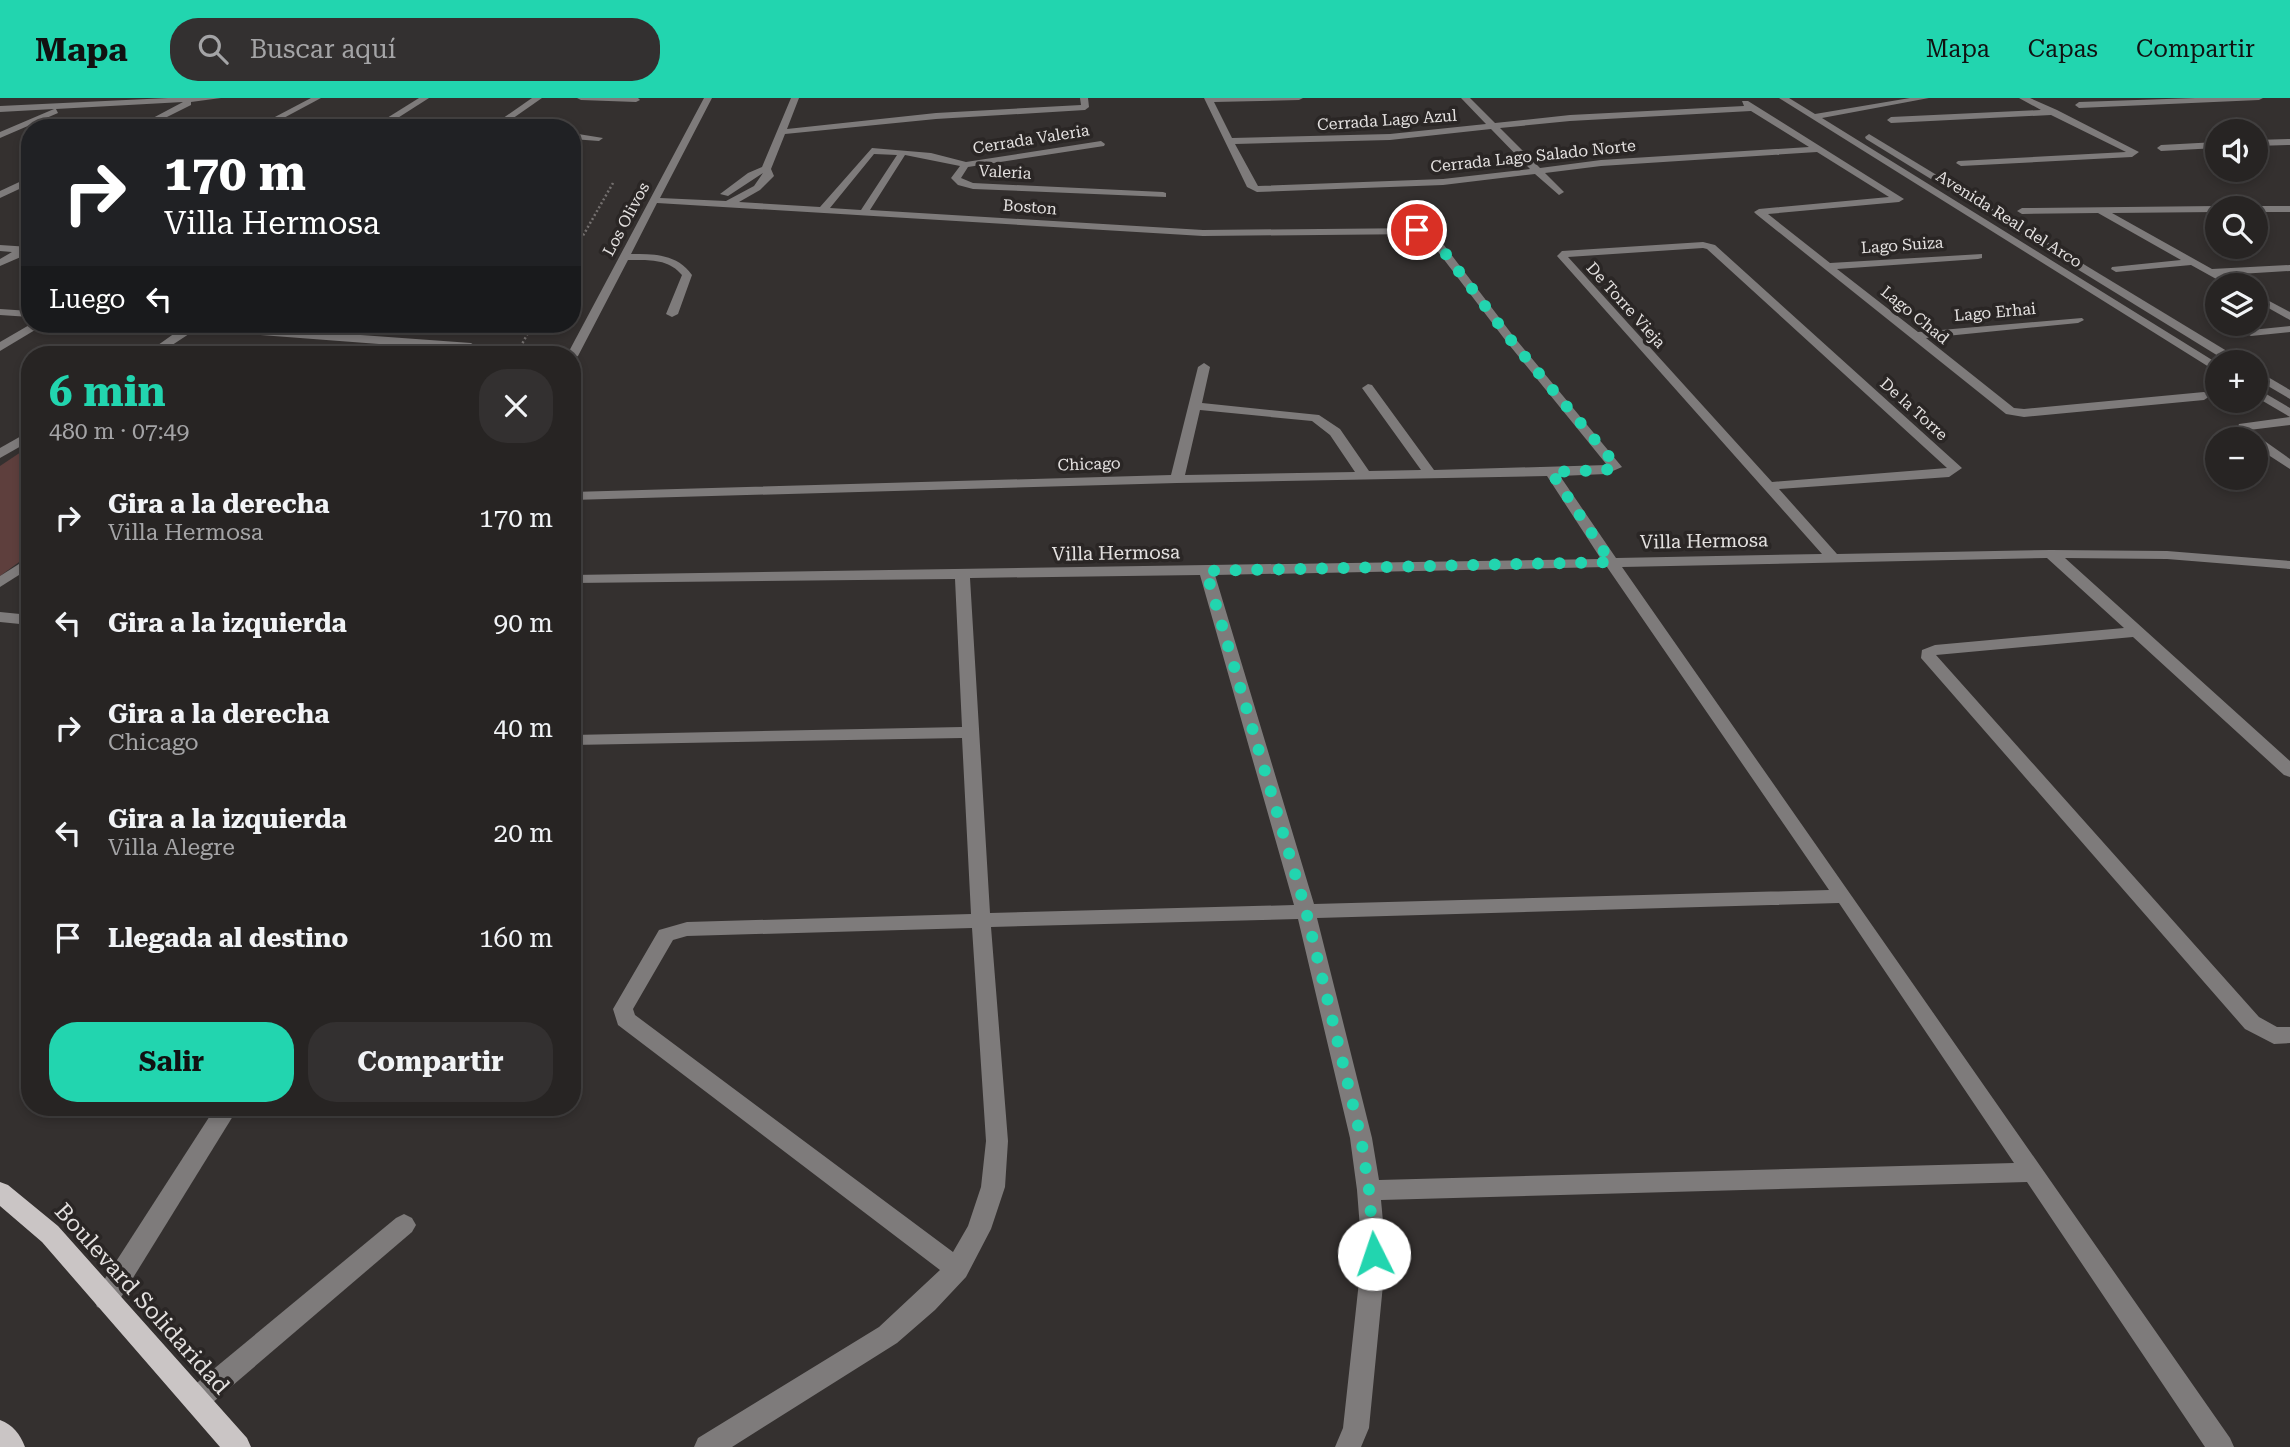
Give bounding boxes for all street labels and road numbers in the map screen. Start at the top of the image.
street label: Cerrada Lago Azul [1317,106,1457,134]
street label: Cerrada Valeria [971,120,1091,158]
street label: Cerrada Lago Salado Norte [1429,136,1637,176]
street label: Valeria [978,161,1032,183]
street label: Avenida Real del Arco [1933,166,2086,272]
street label: Los Olivos [599,179,653,259]
street label: Boston [1002,196,1058,218]
street label: Lago Suiza [1860,233,1944,257]
street label: De Torre Vieja [1582,258,1670,352]
street label: Lago Chad [1877,282,1953,348]
street label: Lago Erhai [1953,299,2037,325]
street label: De la Torre [1876,374,1952,444]
street label: Chicago [1057,453,1121,475]
street label: Villa Hermosa [1640,528,1769,554]
street label: Villa Hermosa [1052,540,1181,566]
street label: Boulevard Solidaridad [49,1198,235,1400]

